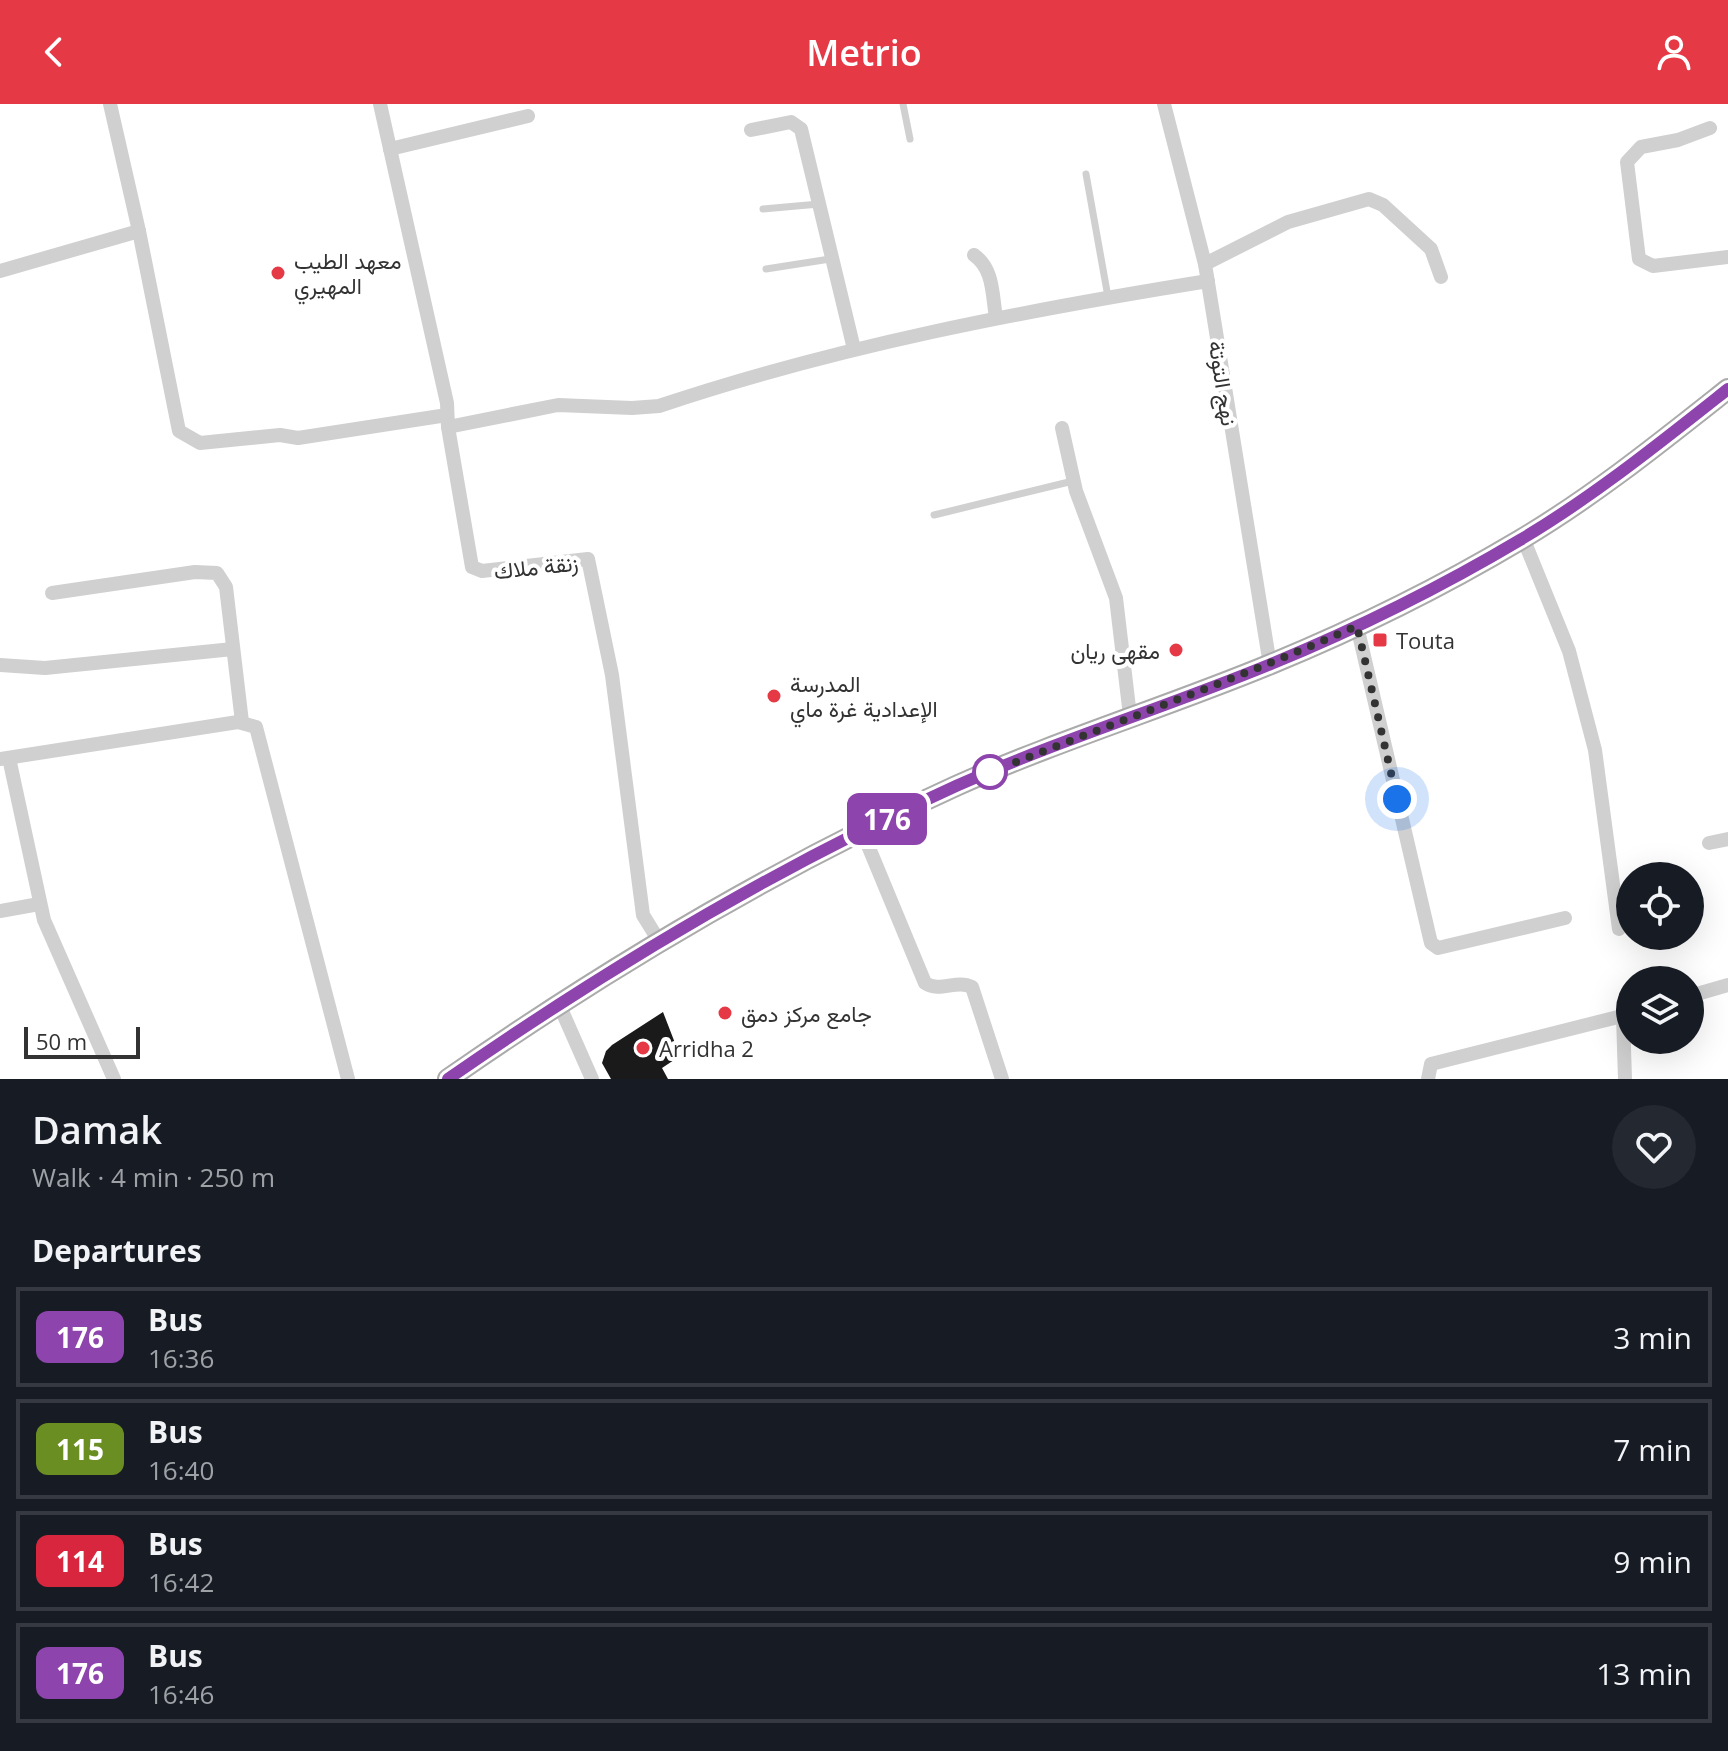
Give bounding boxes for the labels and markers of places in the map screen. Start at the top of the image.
place label: معهد الطيب المهيري [294,245,401,305]
marker: معهد الطيب المهيري [269,264,287,282]
place label: Touta [1396,625,1455,655]
marker: Touta [1371,631,1389,649]
place label: مقهى ريان [1070,635,1160,665]
marker: مقهى ريان [1167,641,1185,659]
place label: المدرسة الإعدادية غرة ماي [790,668,938,728]
marker: المدرسة الإعدادية غرة ماي [765,687,783,705]
unlabelled marker [973,755,1007,789]
place label: جامع مركز دمق [741,998,872,1029]
marker: جامع مركز دمق [716,1004,734,1022]
place label: Arridha 2 [659,1033,754,1063]
marker: Arridha 2 [634,1039,652,1057]

